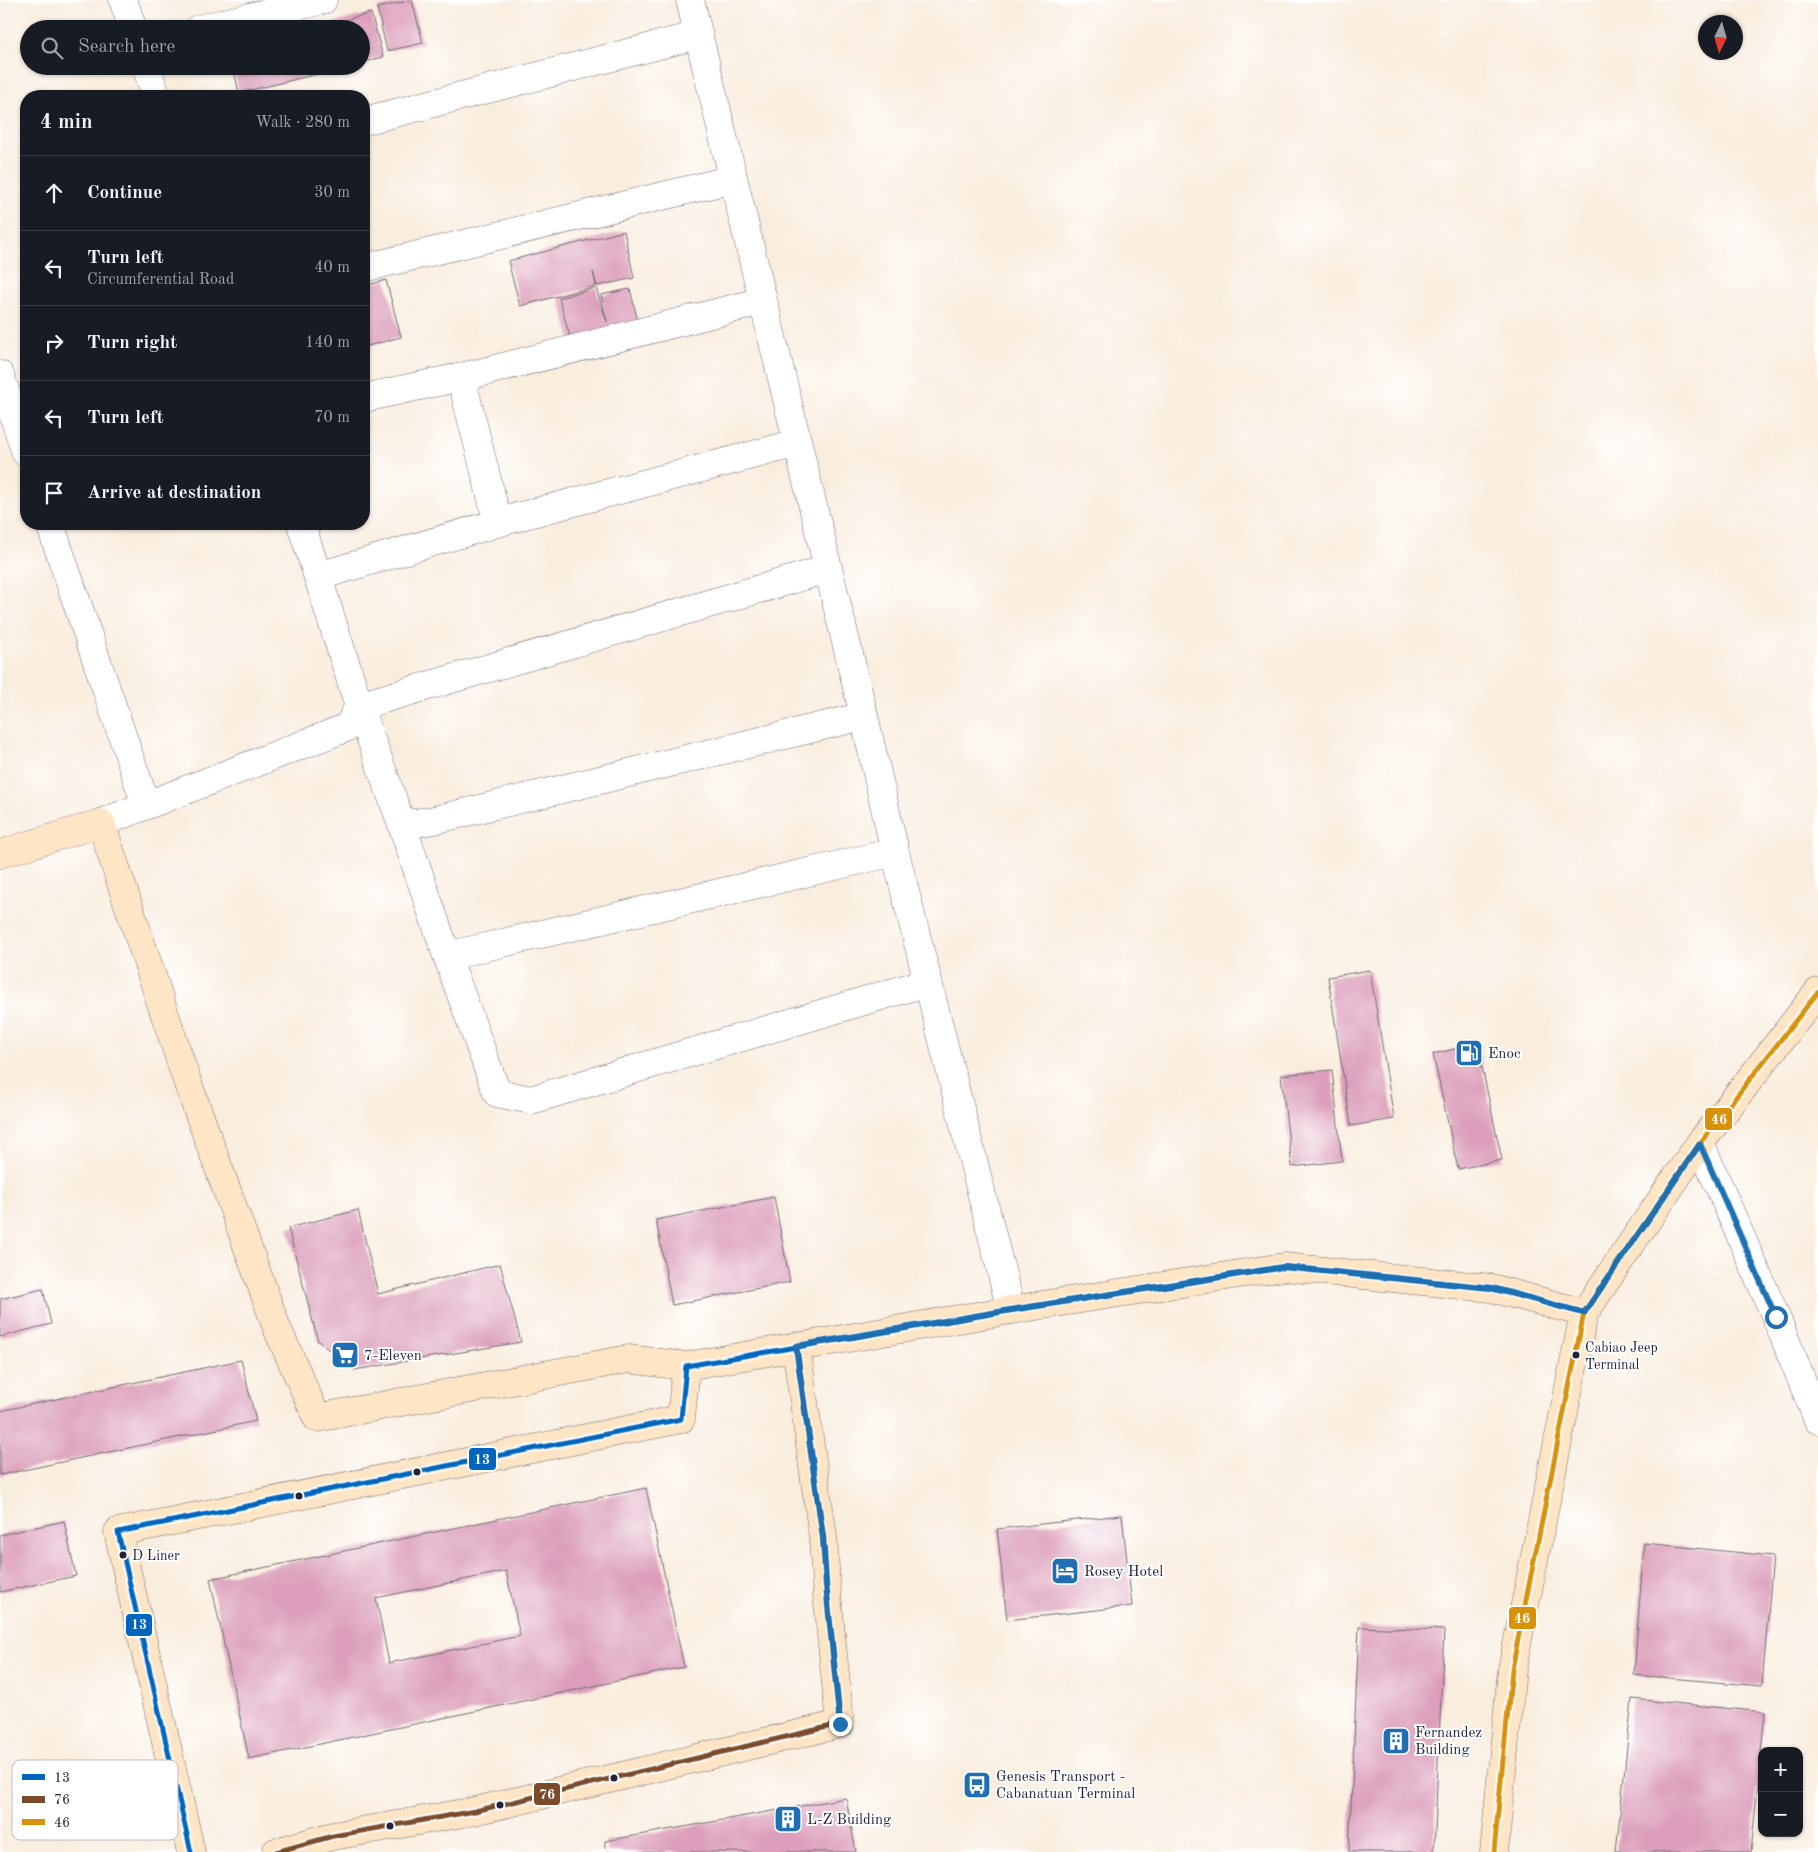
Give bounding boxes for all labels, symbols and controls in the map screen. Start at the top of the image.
north arrow [1698,15,1743,60]
search box [20,20,370,75]
icon: search [38,34,66,62]
text: Search here [78,38,175,57]
text: 4 min [40,112,93,133]
text: Walk · 280 m [255,115,350,131]
icon: ahead [40,179,68,207]
text: Continue [87,184,162,203]
text: 30 m [314,185,350,201]
text: Turn left [87,249,164,268]
icon: left [40,254,68,282]
text: 40 m [314,260,350,276]
text: Circumferential Road [87,272,234,288]
icon: right [40,329,68,357]
text: Turn right [87,334,177,353]
text: 140 m [305,335,350,351]
icon: left [40,404,68,432]
text: Turn left [87,409,164,428]
text: 70 m [314,410,350,426]
icon: arrive [40,479,68,507]
text: Arrive at destination [87,484,261,503]
fuel station icon: Enoc [1454,1038,1484,1068]
place label: Enoc [1488,1047,1521,1062]
line badge: 46 [1704,1107,1733,1131]
text: 46 [1711,1113,1727,1127]
route start [1765,1306,1788,1329]
supermarket icon: 7-Eleven [330,1340,360,1370]
place label: Cabiao Jeep Terminal [1585,1341,1658,1372]
place label: 7-Eleven [364,1349,422,1364]
marker: Cabiao Jeep Terminal [1571,1350,1581,1360]
line badge: 13 [468,1447,497,1471]
text: 13 [474,1453,490,1467]
unlabelled marker [412,1467,422,1477]
unlabelled marker [294,1491,304,1501]
place label: D Liner [132,1549,180,1563]
marker: D Liner [118,1550,128,1560]
hotel icon: Rosey Hotel [1050,1556,1080,1586]
place label: Rosey Hotel [1084,1565,1163,1580]
line badge: 46 [1508,1606,1537,1630]
text: 46 [1514,1612,1530,1626]
line badge: 13 [125,1613,153,1637]
text: 13 [131,1618,147,1632]
route end [829,1713,852,1736]
building icon: Fernandez Building [1381,1726,1411,1756]
place label: Fernandez Building [1415,1726,1482,1758]
map controls [1758,1747,1803,1837]
button: + [1758,1747,1803,1792]
legend [12,1760,178,1840]
bus stop icon: Genesis Transport - Cabanatuan Terminal [962,1770,992,1800]
place label: Genesis Transport - Cabanatuan Terminal [996,1770,1135,1802]
text: 13 [54,1771,70,1785]
unlabelled marker [609,1773,619,1783]
line badge: 76 [533,1782,561,1806]
text: 76 [539,1788,555,1802]
button: − [1758,1792,1803,1837]
text: 76 [54,1793,70,1807]
unlabelled marker [495,1800,505,1810]
building icon: L-Z Building [773,1804,803,1834]
place label: L-Z Building [807,1813,891,1828]
text: 46 [54,1816,70,1830]
unlabelled marker [385,1821,395,1831]

